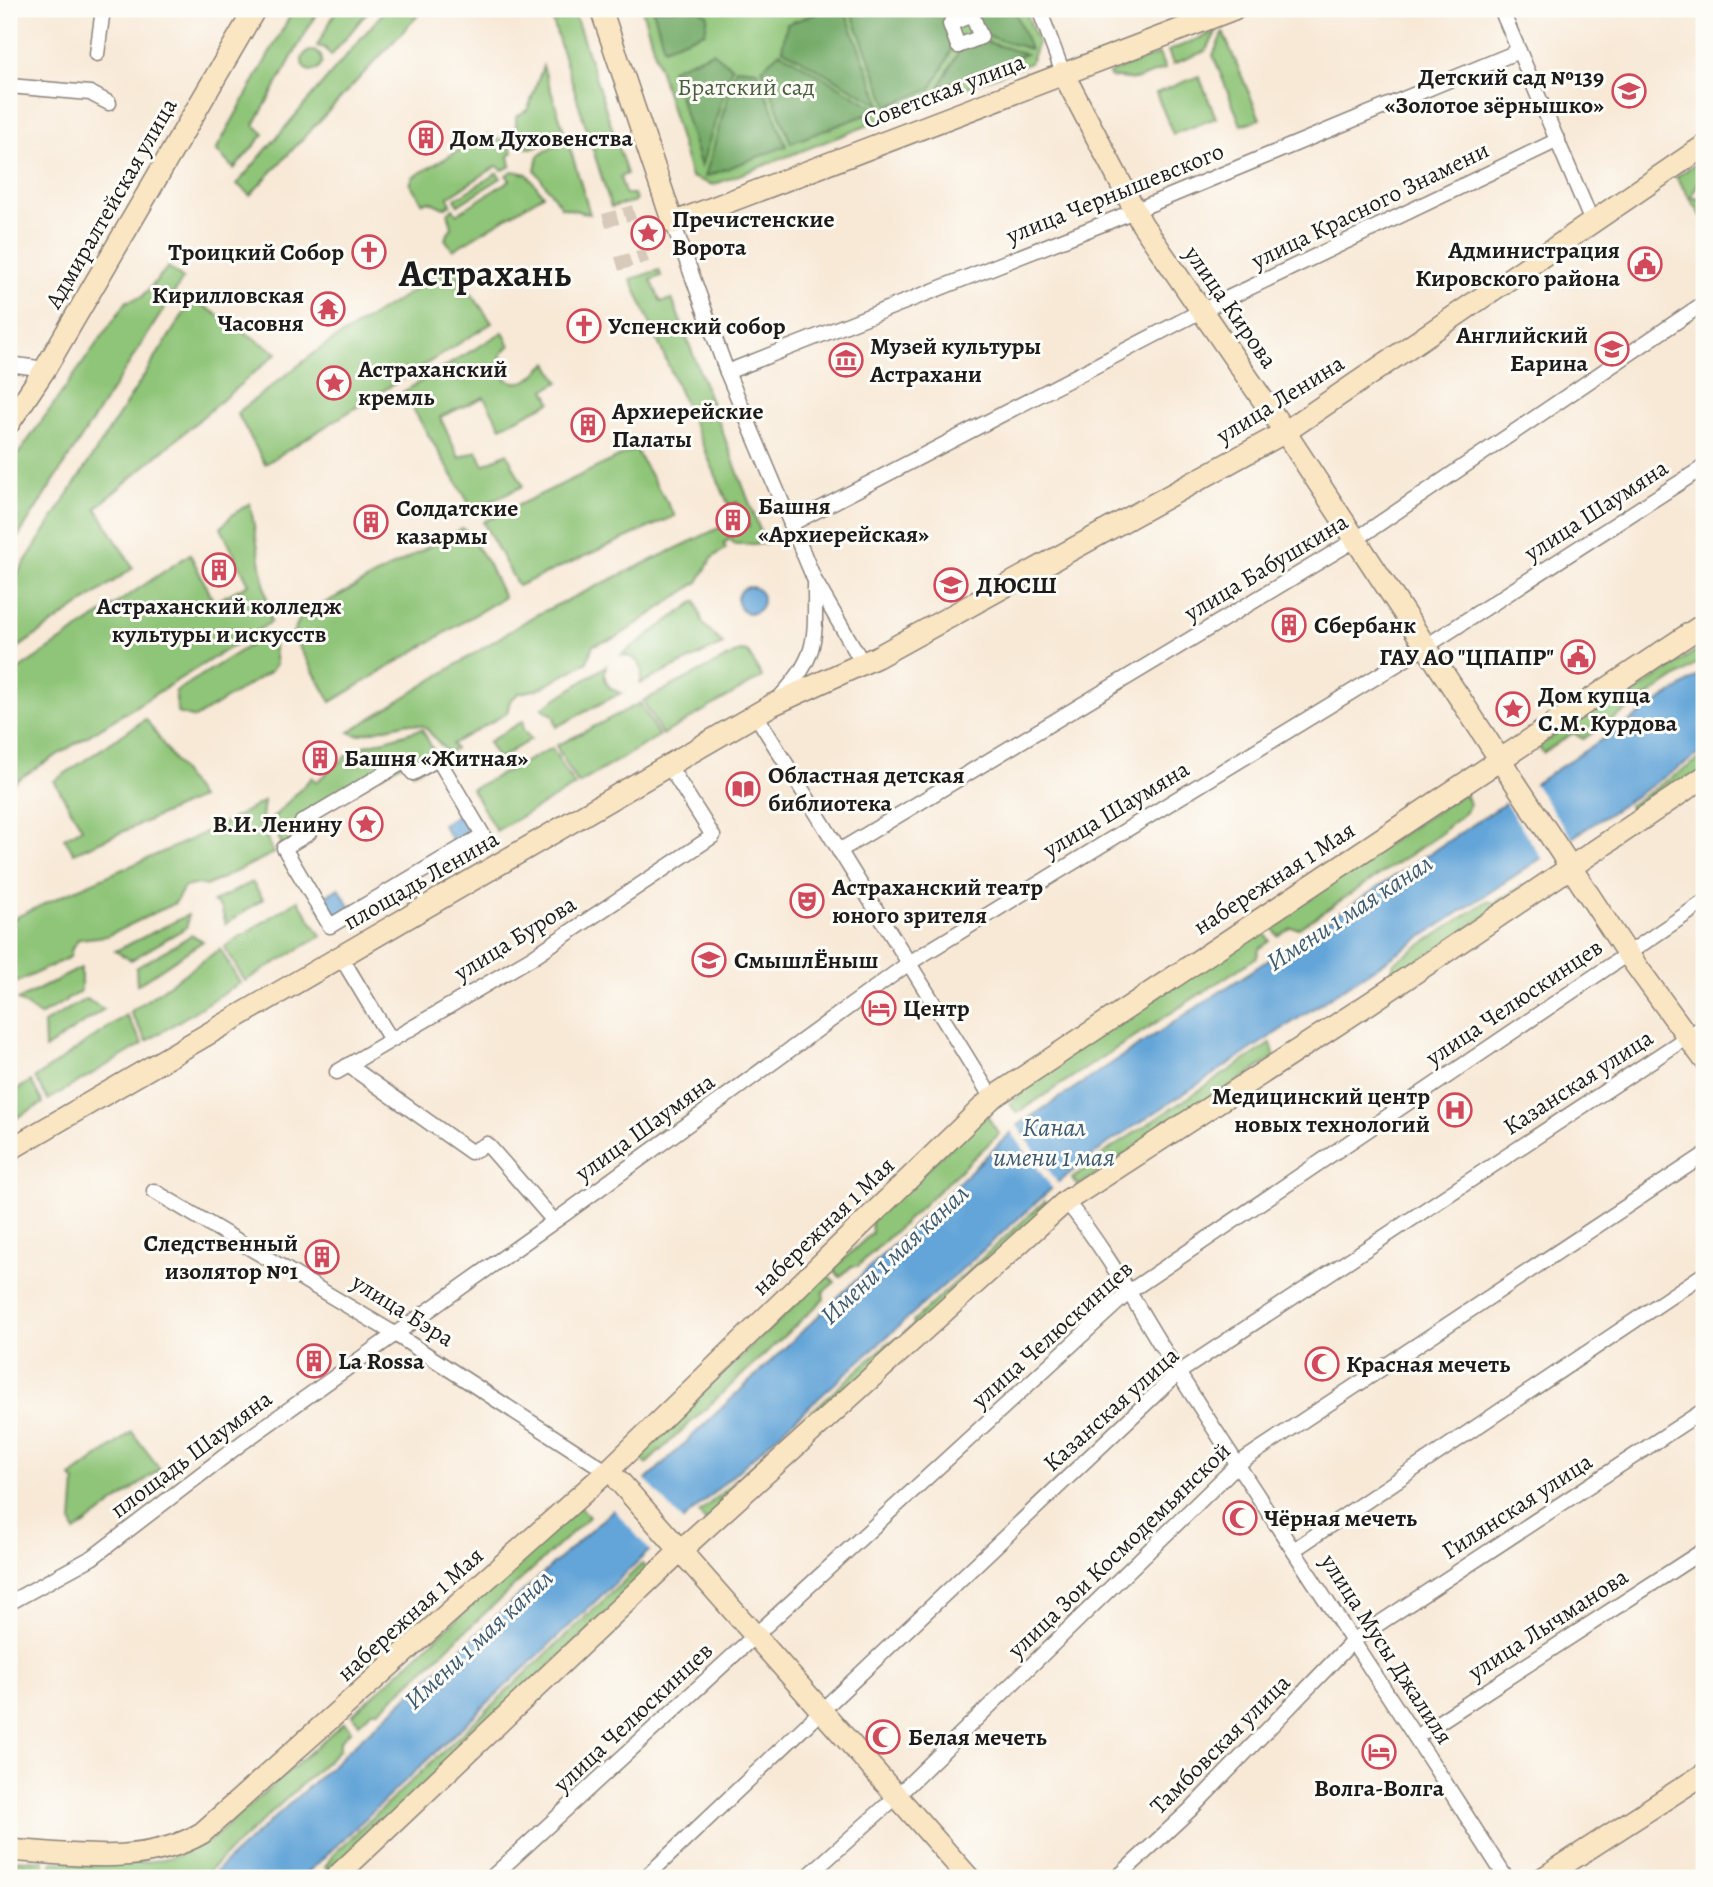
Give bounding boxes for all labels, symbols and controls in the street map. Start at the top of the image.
street label: Советская улица [859,45,1029,137]
place label: Детский сад №139 «Золотое зёрнышко» [1384,61,1604,121]
park label: Братский сад [677,71,815,103]
school or university icon: Детский сад №139 «Золотое зёрнышко» [1610,72,1648,110]
street label: Адмиралтейская улица [37,92,184,315]
building icon: Дом Духовенства [407,119,445,157]
place label: Дом Духовенства [450,122,633,154]
street label: улица Красного Знамени [1245,134,1494,277]
street label: улица Чернышевского [1000,135,1229,252]
place label: Пречистенские Ворота [672,203,835,263]
place icon: Пречистенские Ворота [629,214,667,252]
church icon: Троицкий Собор [350,233,388,271]
place label: Администрация Кировского района [1415,234,1621,294]
place label: Троицкий Собор [168,236,344,268]
street label: улица Кирова [1176,239,1285,375]
public building icon: Администрация Кировского района [1626,245,1664,283]
district label: Астрахань [398,247,572,299]
place label: Кирилловская Часовня [152,279,304,339]
temple icon: Кирилловская Часовня [309,290,347,328]
church icon: Успенский собор [565,307,603,345]
place label: Успенский собор [608,310,786,342]
place label: Английский Еарина [1455,319,1589,379]
place label: Музей культуры Астрахани [869,330,1041,390]
school or university icon: Английский Еарина [1593,330,1631,368]
museum icon: Музей культуры Астрахани [827,341,865,379]
street label: улица Ленина [1209,347,1350,452]
place label: Астраханский кремль [357,353,508,413]
place icon: Астраханский кремль [315,364,353,402]
place label: Архиерейские Палаты [611,395,764,455]
building icon: Архиерейские Палаты [569,406,607,444]
street label: улица Шаумяна [1517,452,1674,569]
place label: Башня «Архиерейская» [758,490,929,550]
place label: Солдатские казармы [396,492,518,552]
building icon: Башня «Архиерейская» [714,501,752,539]
building icon: Солдатские казармы [352,503,390,541]
street label: улица Бабушкина [1177,505,1354,629]
building icon: Астраханский колледж культуры и искусств [200,551,238,589]
school or university icon: ДЮСШ [932,566,970,604]
place label: ДЮСШ [976,569,1057,601]
place label: Астраханский колледж культуры и искусств [95,590,342,650]
building icon: Сбербанк [1270,606,1308,644]
place label: Сбербанк [1314,609,1416,641]
public building icon: ГАУ АО "ЦПАПР" [1559,638,1597,676]
place label: ГАУ АО "ЦПАПР" [1379,641,1554,673]
place label: Дом купца С.М. Курдова [1538,679,1678,739]
place icon: Дом купца С.М. Курдова [1494,690,1532,728]
building icon: Башня «Житная» [301,739,339,777]
place label: Башня «Житная» [344,742,529,774]
street label: улица Шаумяна [1036,753,1195,866]
place label: Областная детская библиотека [768,759,965,819]
library icon: Областная детская библиотека [724,770,762,808]
place icon: В.И. Ленину [347,805,385,843]
place label: В.И. Ленину [212,808,342,840]
street label: набережная 1 Мая [1187,814,1361,942]
street label: площадь Ленина [337,822,505,938]
water label: Имени 1 мая канал [1260,845,1440,979]
place label: Астраханский театр юного зрителя [831,871,1043,931]
theatre icon: Астраханский театр юного зрителя [788,882,826,920]
street label: улица Бурова [447,888,582,989]
street label: улица Челюскинцев [1418,931,1609,1074]
school or university icon: СмышлЁныш [690,941,728,979]
place label: СмышлЁныш [734,944,879,976]
hotel icon: Центр [860,989,898,1027]
place label: Центр [903,992,970,1024]
street label: Казанская улица [1497,1022,1659,1142]
street label: улица Шаумяна [568,1065,721,1189]
place label: Медицинский центр новых технологий [1212,1080,1430,1140]
hospital icon: Медицинский центр новых технологий [1436,1091,1474,1129]
water label: Канал имени 1 мая [993,1110,1115,1175]
street label: набережная 1 Мая [745,1150,901,1302]
water label: Имени 1 мая канал [812,1176,977,1332]
place label: Следственный изолятор №1 [144,1227,298,1287]
building icon: Следственный изолятор №1 [303,1238,341,1276]
street label: улица Челюскинцев [964,1253,1140,1416]
street label: улица Бэра [345,1265,460,1354]
street label: Казанская улица [1036,1339,1186,1479]
building icon: La Rossa [295,1342,333,1380]
place label: La Rossa [338,1345,425,1377]
mosque icon: Красная мечеть [1303,1345,1341,1383]
place label: Красная мечеть [1346,1348,1510,1380]
street label: площадь Шаумяна [104,1383,278,1525]
street label: улица Зои Космодемьянской [1000,1435,1237,1666]
street label: Гилянская улица [1436,1445,1598,1567]
mosque icon: Чёрная мечеть [1221,1499,1259,1537]
place label: Чёрная мечеть [1264,1502,1417,1534]
street label: набережная 1 Мая [330,1540,490,1688]
street label: улица Мусы Джалиля [1313,1547,1461,1750]
street label: улица Лычманова [1461,1560,1634,1688]
water label: Имени 1 мая канал [396,1561,561,1717]
street label: улица Челюскинцев [546,1635,720,1800]
street label: Тамбовская улица [1143,1667,1297,1821]
mosque icon: Белая мечеть [864,1718,902,1756]
place label: Белая мечеть [908,1721,1047,1753]
hotel icon: Волга-Волга [1360,1733,1398,1771]
place label: Волга-Волга [1314,1772,1445,1804]

